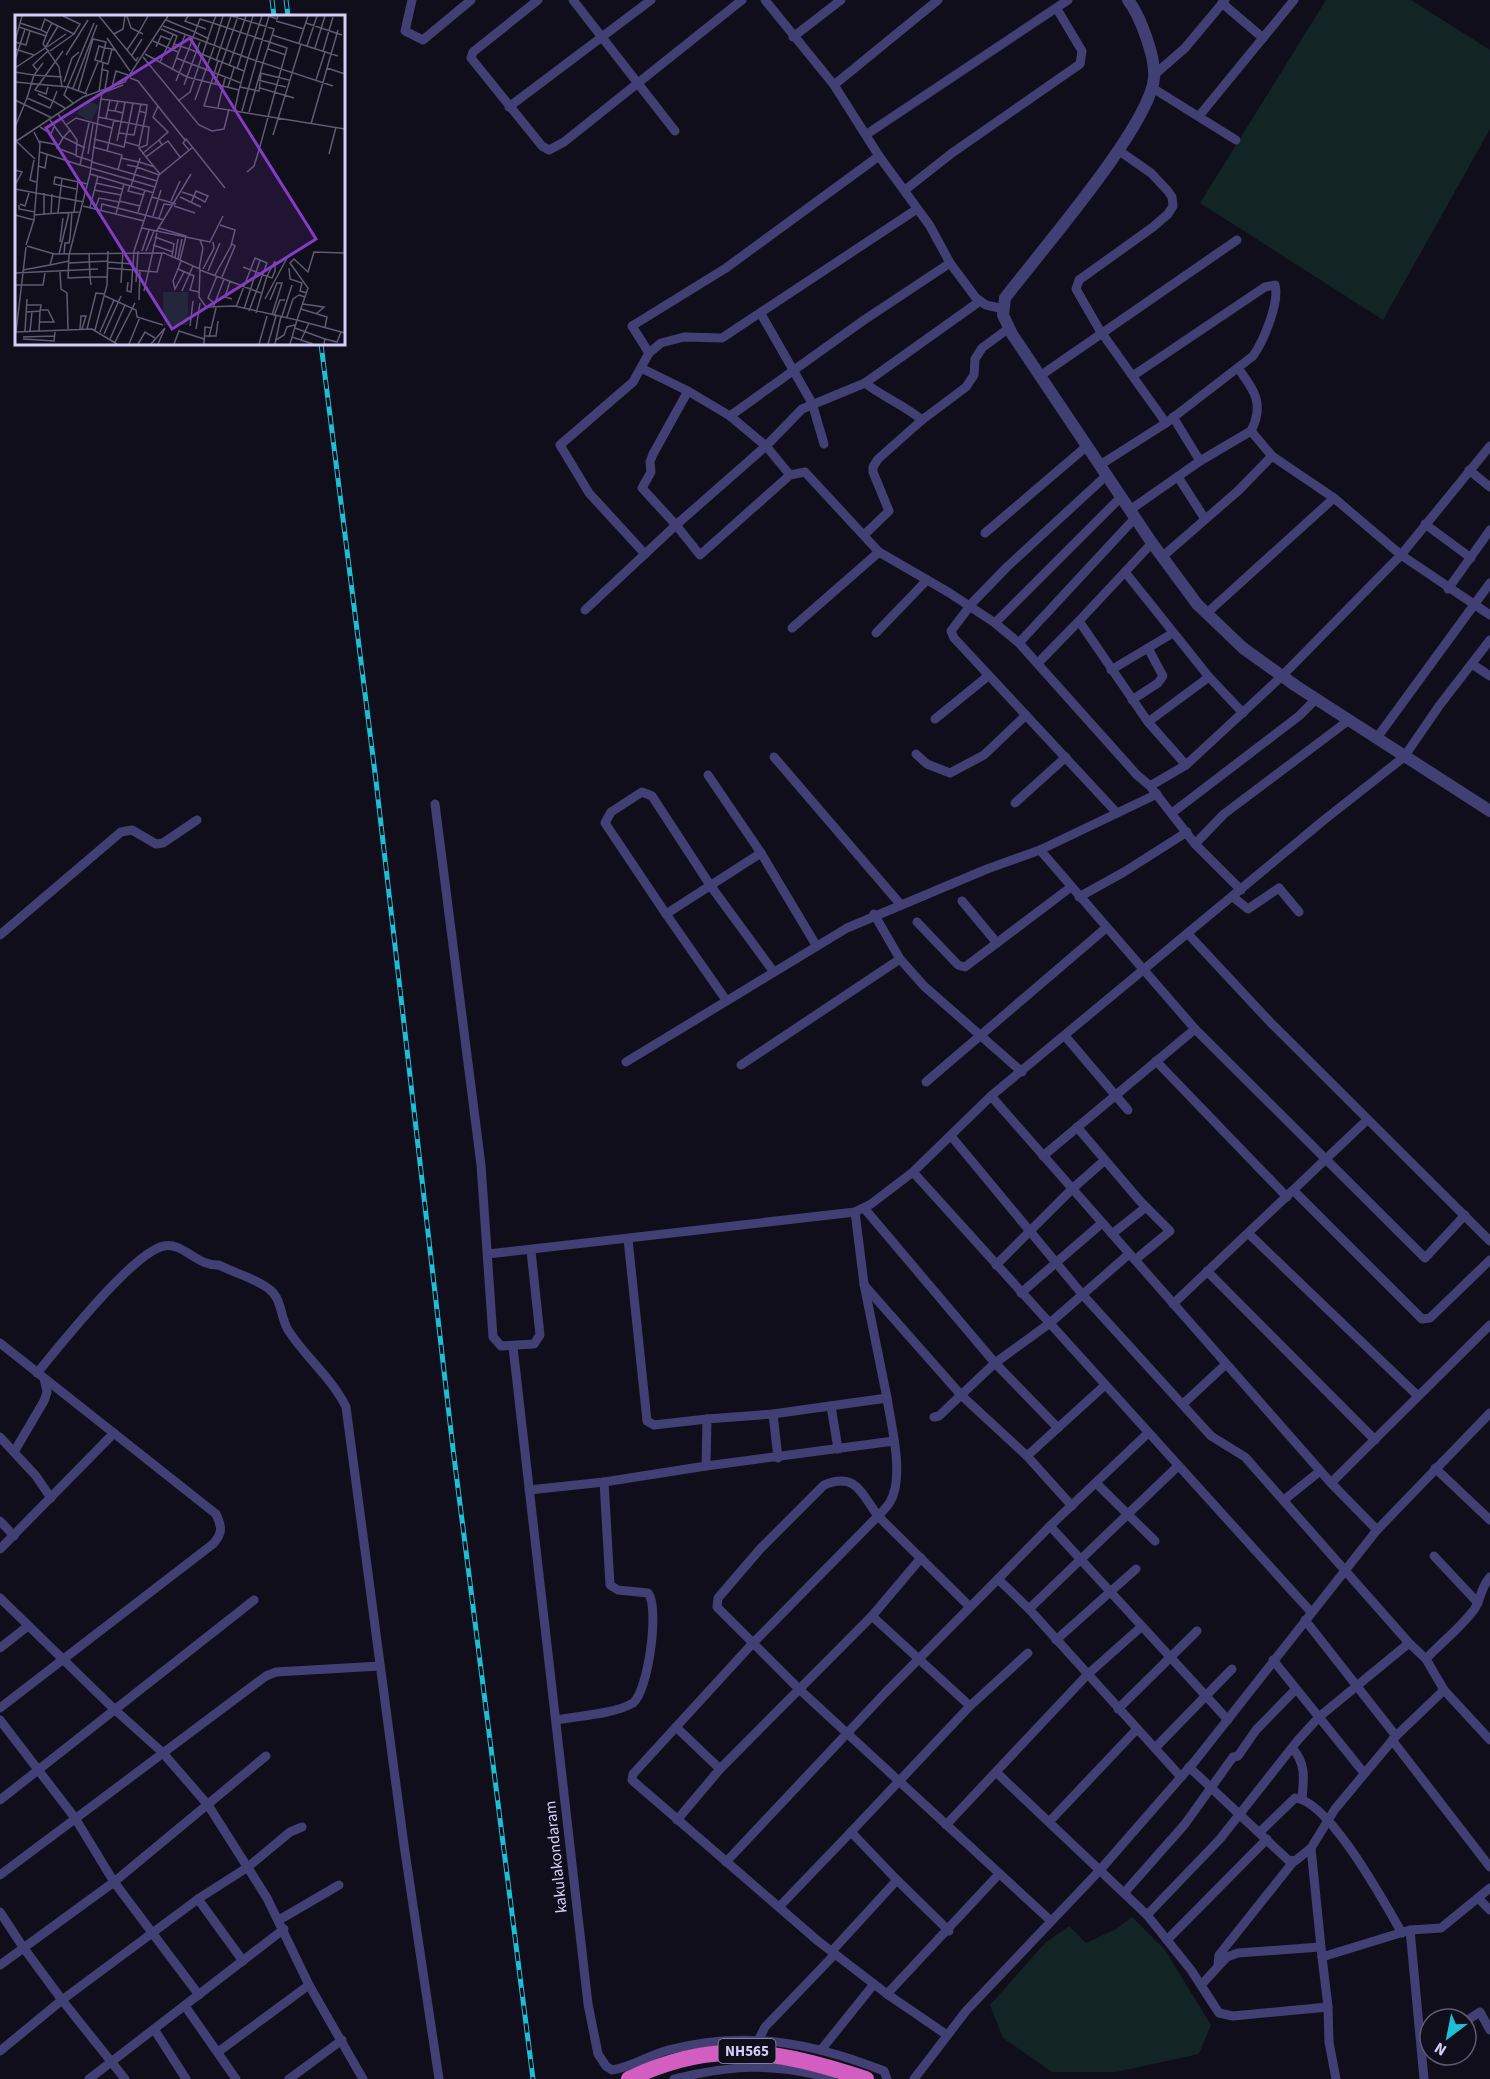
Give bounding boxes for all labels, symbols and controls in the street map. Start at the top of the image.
inset map [15,15,345,345]
street label: kakulakondaram [539,1800,573,1914]
north arrow [1418,2007,1478,2067]
text: N [1430,2037,1451,2061]
road number: NH565 [718,2039,776,2063]

